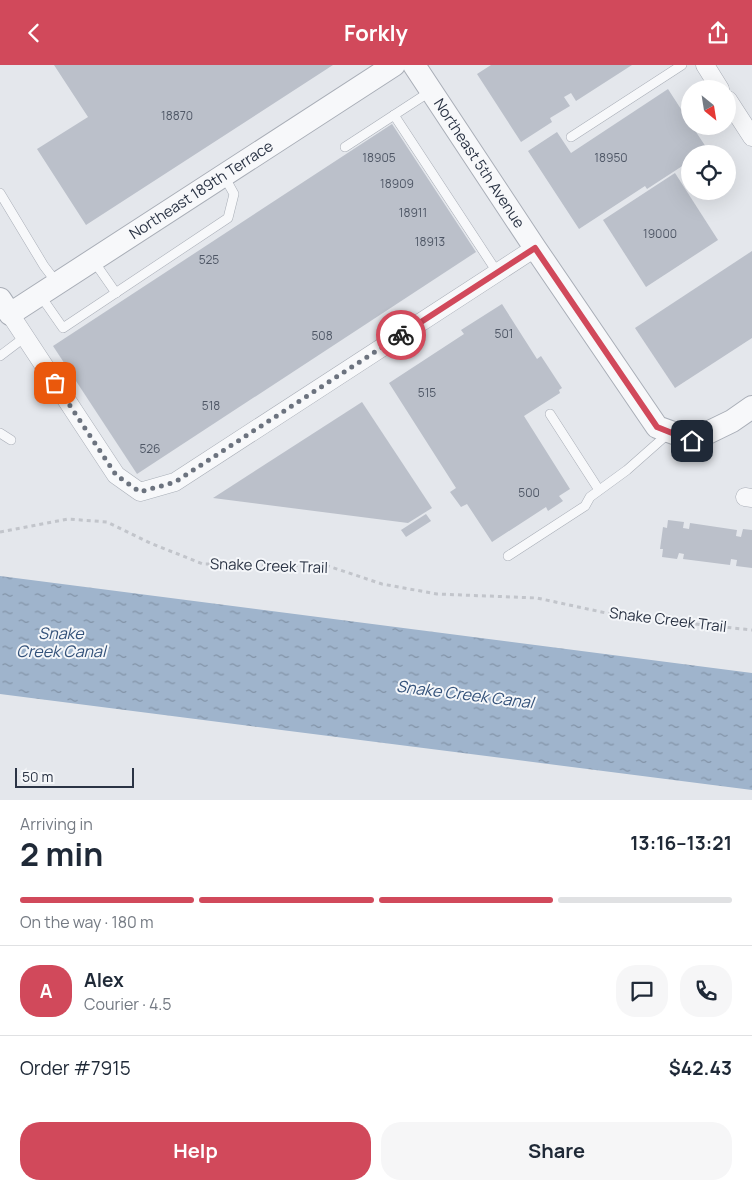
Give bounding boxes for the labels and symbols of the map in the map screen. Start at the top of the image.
north arrow [681,80,736,135]
street label: Northeast 5th Avenue [429,94,530,232]
house number: 18870 [161,107,193,124]
street label: Northeast 189th Terrace [125,135,277,244]
house number: 18905 [362,149,396,166]
house number: 18950 [594,149,628,166]
house number: 18909 [380,175,414,192]
house number: 18911 [399,204,427,221]
house number: 19000 [643,225,677,242]
house number: 18913 [415,233,445,250]
house number: 525 [199,251,219,268]
courier [376,310,426,360]
house number: 501 [495,325,513,342]
house number: 508 [311,327,333,344]
pin [34,362,76,404]
house number: 515 [418,384,436,401]
house number: 518 [202,397,220,414]
pin [671,420,713,462]
house number: 526 [140,440,160,457]
house number: 500 [518,484,540,501]
street label: Snake Creek Trail [210,553,328,578]
street label: Snake Creek Trail [608,602,728,637]
water label: Snake Creek Canal [16,622,108,662]
water label: Snake Creek Canal [395,675,537,714]
scale bar [15,765,134,788]

